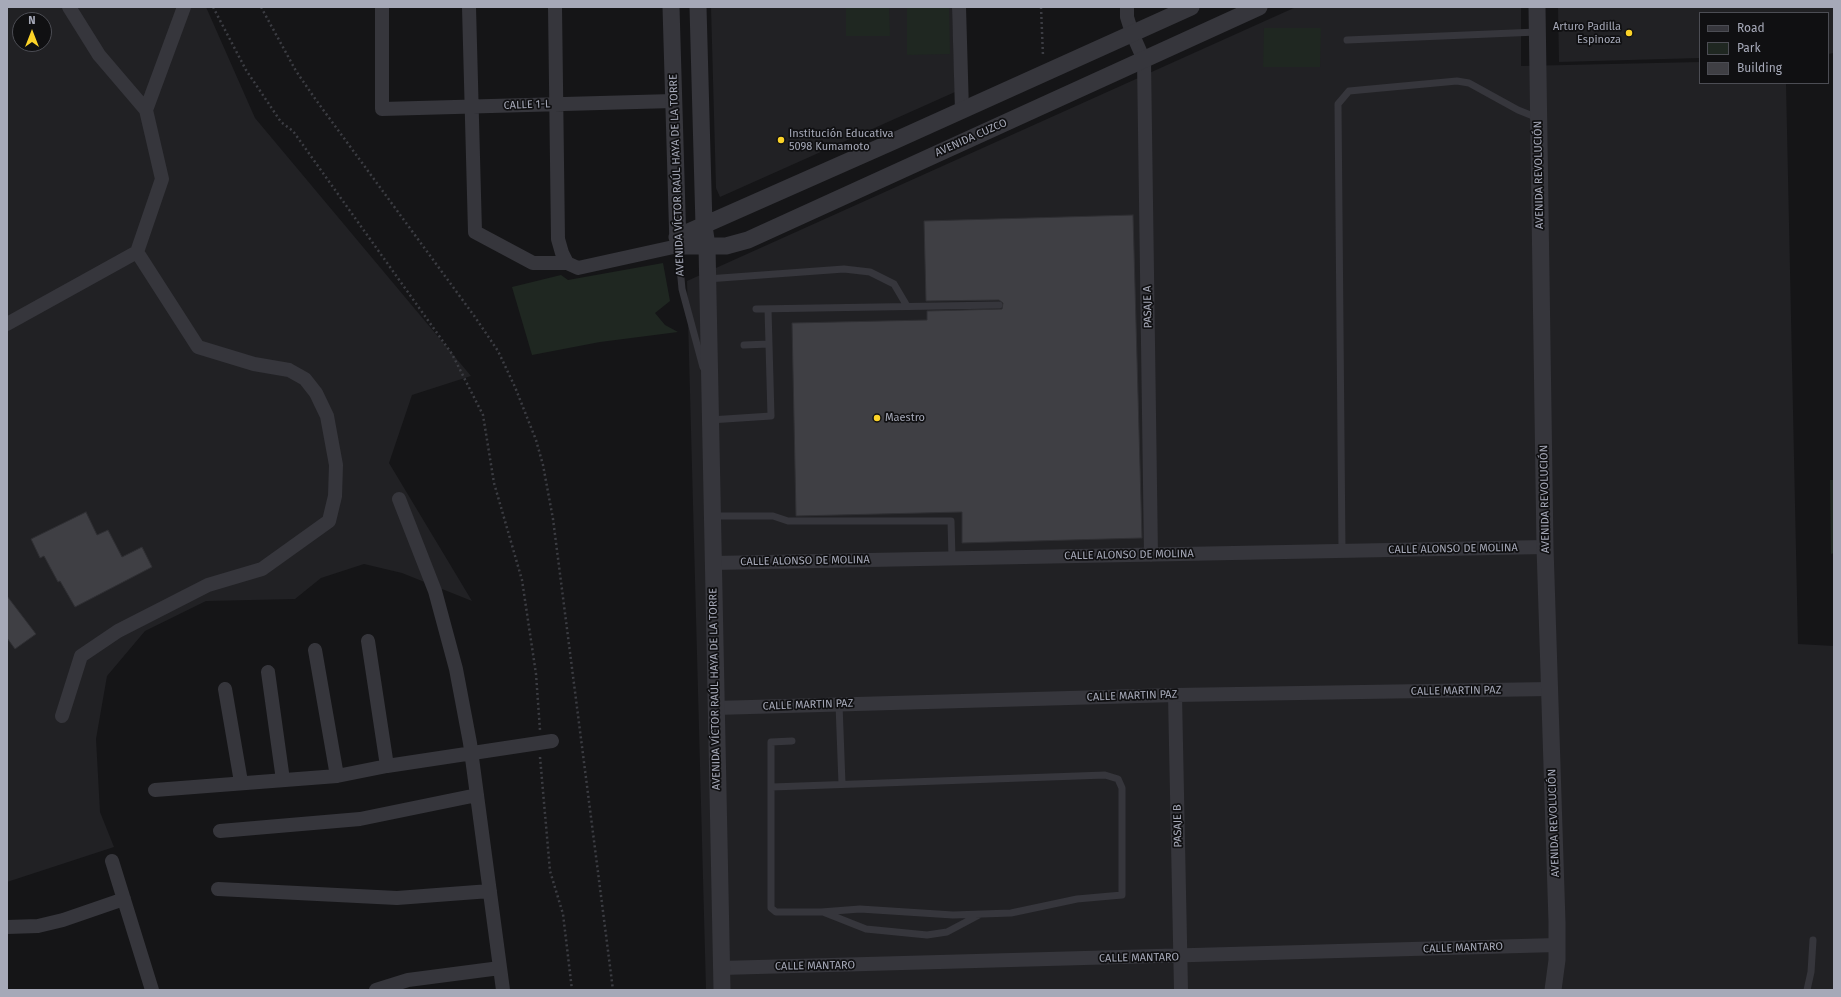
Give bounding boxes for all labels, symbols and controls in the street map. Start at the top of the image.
north arrow [12,12,52,52]
legend [1699,12,1829,84]
text: N [28,14,36,27]
place label: Arturo Padilla Espinoza [1553,20,1621,46]
text: Road [1737,21,1765,35]
marker: Arturo Padilla Espinoza [1624,28,1634,38]
text: Park [1737,41,1761,55]
text: Building [1737,61,1782,75]
street label: AVENIDA VÍCTOR RAÚL HAYA DE LA TORRE [667,74,687,276]
street label: CALLE 1-L [503,98,551,112]
street label: AVENIDA CUZCO [933,116,1009,160]
street label: AVENIDA REVOLUCIÓN [1531,121,1547,229]
place label: Institución Educativa 5098 Kumamoto [789,127,893,153]
marker: Institución Educativa 5098 Kumamoto [776,135,786,145]
street label: PASAJE A [1141,286,1155,328]
place label: Maestro [885,411,925,425]
marker: Maestro [872,413,882,423]
street label: AVENIDA REVOLUCIÓN [1537,445,1553,553]
street label: CALLE ALONSO DE MOLINA [1388,541,1518,557]
street label: CALLE ALONSO DE MOLINA [1064,547,1194,563]
street label: CALLE ALONSO DE MOLINA [740,553,870,569]
street label: AVENIDA VÍCTOR RAÚL HAYA DE LA TORRE [707,588,723,790]
street label: CALLE MARTIN PAZ [1411,684,1501,698]
street label: CALLE MARTIN PAZ [1086,688,1178,704]
street label: CALLE MARTIN PAZ [762,697,854,713]
street label: AVENIDA REVOLUCIÓN [1546,769,1562,877]
street label: PASAJE B [1171,804,1185,848]
street label: CALLE MANTARO [1423,940,1503,956]
street label: CALLE MANTARO [1099,951,1179,965]
street label: CALLE MANTARO [775,959,855,973]

